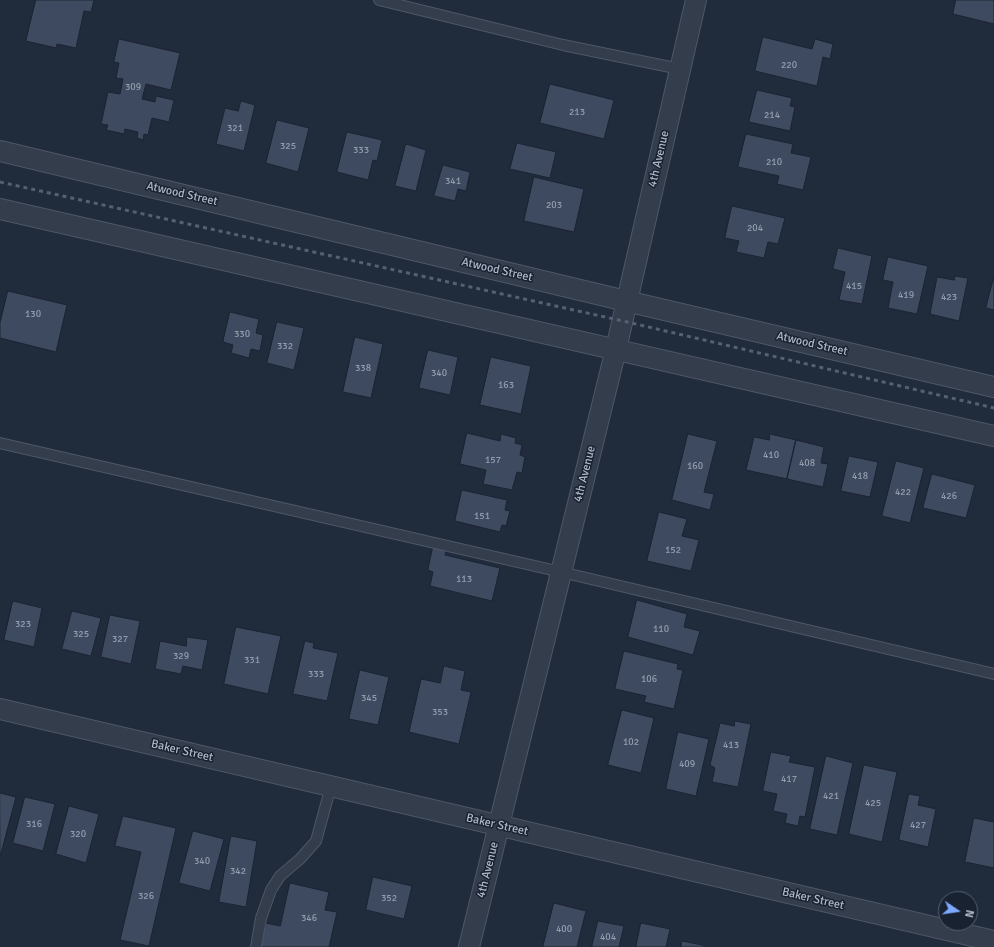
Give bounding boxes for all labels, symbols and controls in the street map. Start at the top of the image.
house number: 220 [781,59,797,71]
house number: 309 [125,81,141,93]
house number: 213 [569,106,585,118]
house number: 214 [764,109,780,121]
house number: 321 [227,122,243,134]
street label: 4th Avenue [646,129,672,189]
house number: 325 [280,140,296,152]
house number: 333 [353,144,369,156]
house number: 210 [766,156,782,168]
house number: 341 [445,175,461,187]
street label: Atwood Street [145,179,219,209]
house number: 203 [546,199,562,211]
house number: 204 [747,222,763,234]
street label: Atwood Street [460,255,534,285]
house number: 415 [846,280,862,292]
house number: 419 [898,289,914,301]
house number: 423 [941,291,957,303]
house number: 130 [25,308,41,320]
house number: 330 [234,328,250,340]
street label: Atwood Street [775,329,849,359]
house number: 332 [277,340,293,352]
house number: 338 [355,362,371,374]
house number: 340 [431,367,447,379]
house number: 163 [498,379,514,391]
street label: 4th Avenue [571,444,599,504]
house number: 410 [763,449,779,461]
house number: 157 [485,454,501,466]
house number: 408 [799,457,815,469]
house number: 160 [687,460,703,472]
house number: 418 [852,470,868,482]
house number: 422 [895,486,911,498]
house number: 426 [941,490,957,502]
house number: 151 [474,510,490,522]
house number: 152 [665,544,681,556]
house number: 113 [456,573,472,585]
house number: 323 [15,618,31,630]
house number: 110 [653,623,669,635]
house number: 325 [73,628,89,640]
house number: 327 [112,633,128,645]
house number: 329 [173,650,189,662]
house number: 331 [244,654,260,666]
house number: 333 [308,668,324,680]
house number: 106 [641,673,657,685]
house number: 345 [361,692,377,704]
house number: 353 [432,706,448,718]
house number: 102 [623,736,639,748]
street label: Baker Street [149,737,215,765]
house number: 413 [723,739,739,751]
house number: 409 [679,758,695,770]
house number: 417 [781,773,797,785]
house number: 421 [823,790,839,802]
house number: 425 [865,797,881,809]
street label: Baker Street [464,811,530,839]
house number: 316 [26,818,42,830]
house number: 427 [910,819,926,831]
house number: 320 [70,828,86,840]
street label: 4th Avenue [474,840,502,900]
house number: 340 [194,855,210,867]
house number: 342 [230,865,246,877]
street label: Baker Street [780,885,846,913]
house number: 326 [138,890,154,902]
north arrow [938,891,978,931]
house number: 352 [381,892,397,904]
text: N [962,908,976,919]
house number: 346 [301,912,317,924]
house number: 400 [556,923,572,935]
house number: 404 [600,931,616,943]

